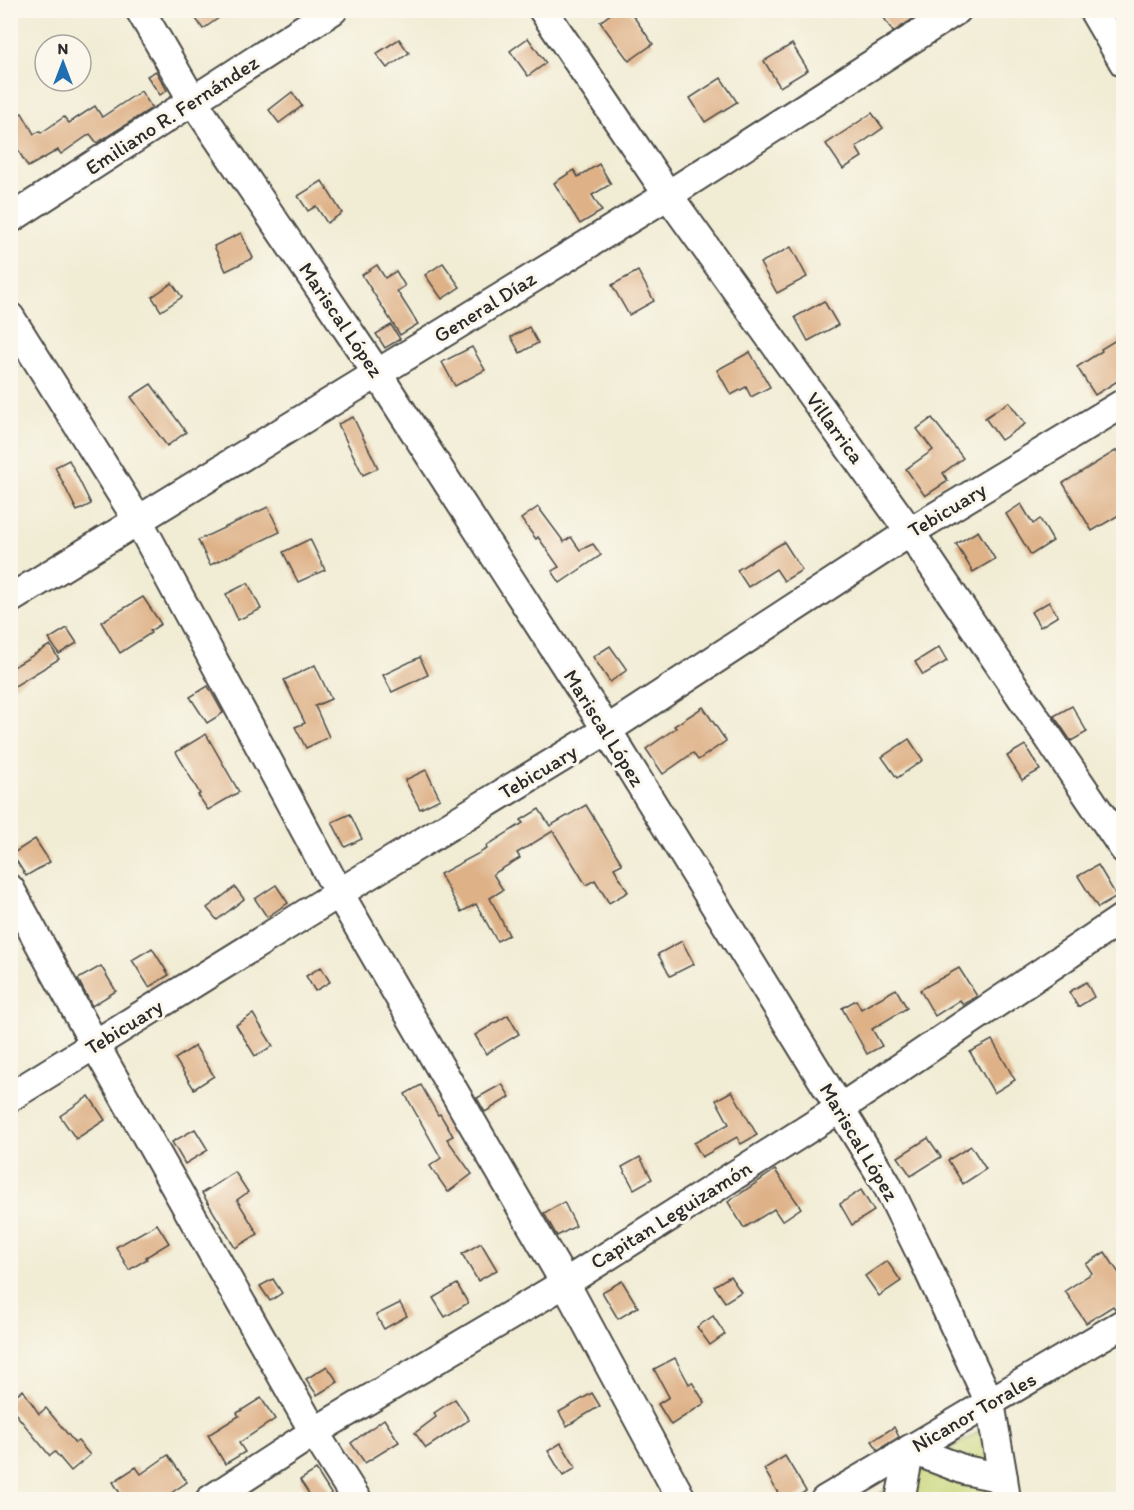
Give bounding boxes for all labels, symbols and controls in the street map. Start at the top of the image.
north arrow [33,33,93,93]
text: N [58,39,68,58]
street label: Emiliano R. Fernández [81,49,263,180]
street label: Mariscal López [294,257,389,382]
street label: General Díaz [429,265,541,348]
street label: Villarrica [801,387,870,468]
street label: Tebicuary [903,477,990,543]
street label: Mariscal López [558,665,650,791]
street label: Tebicuary [494,739,581,805]
street label: Tebicuary [80,993,167,1060]
street label: Mariscal López [814,1078,905,1206]
street label: Capitan Leguizamón [586,1155,756,1274]
street label: Nicanor Torales [907,1366,1040,1457]

